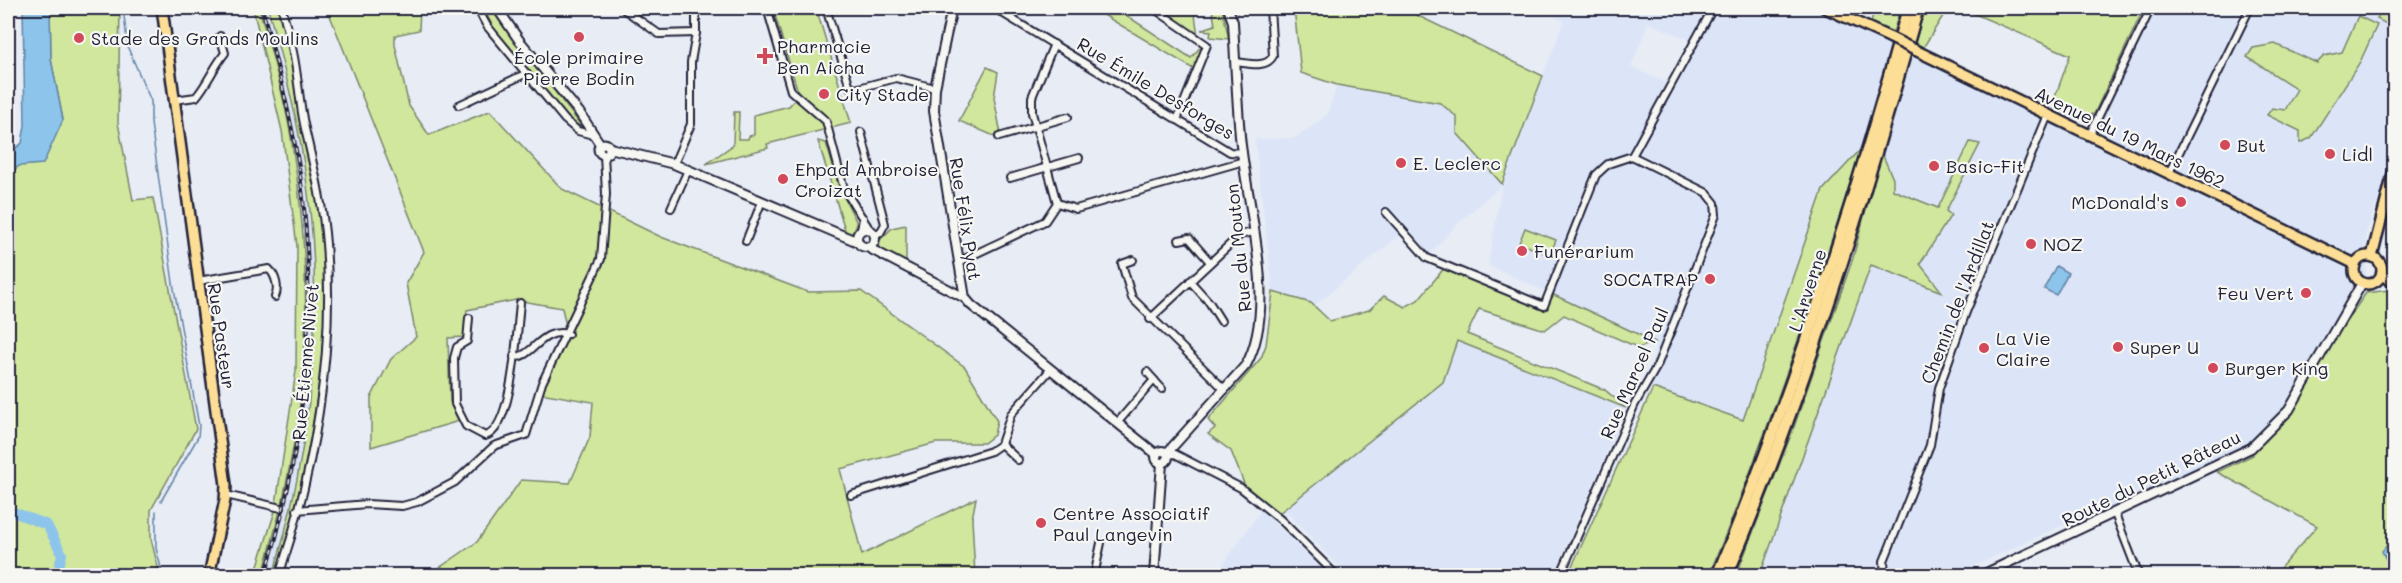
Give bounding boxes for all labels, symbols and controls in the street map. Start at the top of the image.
place label: Stade des Grands Moulins [91,26,319,50]
marker: École primaire Pierre Bodin [572,30,586,44]
marker: Stade des Grands Moulins [72,31,86,45]
street label: Rue Émile Desforges [1073,32,1239,144]
place label: Pharmacie Ben Aicha [777,34,871,79]
place label: École primaire Pierre Bodin [514,45,644,90]
marker: Pharmacie Ben Aicha [758,49,772,63]
street label: Avenue du 19 Mars 1962 [2031,81,2229,193]
place label: City Stade [836,82,929,106]
marker: City Stade [817,87,831,101]
place label: But [2237,133,2266,157]
marker: But [2218,138,2232,152]
place label: Lidl [2342,142,2373,166]
marker: Lidl [2323,147,2337,161]
place label: E. Leclerc [1413,151,1501,175]
place label: Basic-Fit [1946,154,2024,178]
street label: Rue Félix Pyat [944,156,988,282]
marker: E. Leclerc [1394,156,1408,170]
place label: Ehpad Ambroise Croizat [795,157,938,202]
marker: Basic-Fit [1927,159,1941,173]
marker: Ehpad Ambroise Croizat [776,172,790,186]
street label: Rue du Mouton [1219,183,1257,313]
place label: McDonald's [2071,190,2169,214]
marker: McDonald's [2174,195,2188,209]
street label: Chemin de l'Ardillat [1915,217,1999,387]
place label: NOZ [2043,232,2083,256]
marker: NOZ [2024,237,2038,251]
place label: Funérarium [1534,239,1634,263]
marker: Funérarium [1515,244,1529,258]
street label: L'Arverne [1782,246,1832,334]
place label: SOCATRAP [1603,267,1698,291]
marker: SOCATRAP [1703,272,1717,286]
street label: Rue Pasteur [203,281,241,391]
place label: Feu Vert [2218,281,2294,305]
street label: Rue Étienne Nivet [286,283,324,441]
marker: Feu Vert [2299,286,2313,300]
street label: Rue Marcel Paul [1594,304,1674,442]
place label: La Vie Claire [1996,326,2051,371]
place label: Super U [2130,335,2199,359]
marker: Super U [2111,340,2125,354]
marker: La Vie Claire [1977,341,1991,355]
place label: Burger King [2225,356,2328,380]
marker: Burger King [2206,361,2220,375]
street label: Route du Petit Râteau [2058,424,2244,532]
place label: Centre Associatif Paul Langevin [1053,501,1210,546]
marker: Centre Associatif Paul Langevin [1034,516,1048,530]

